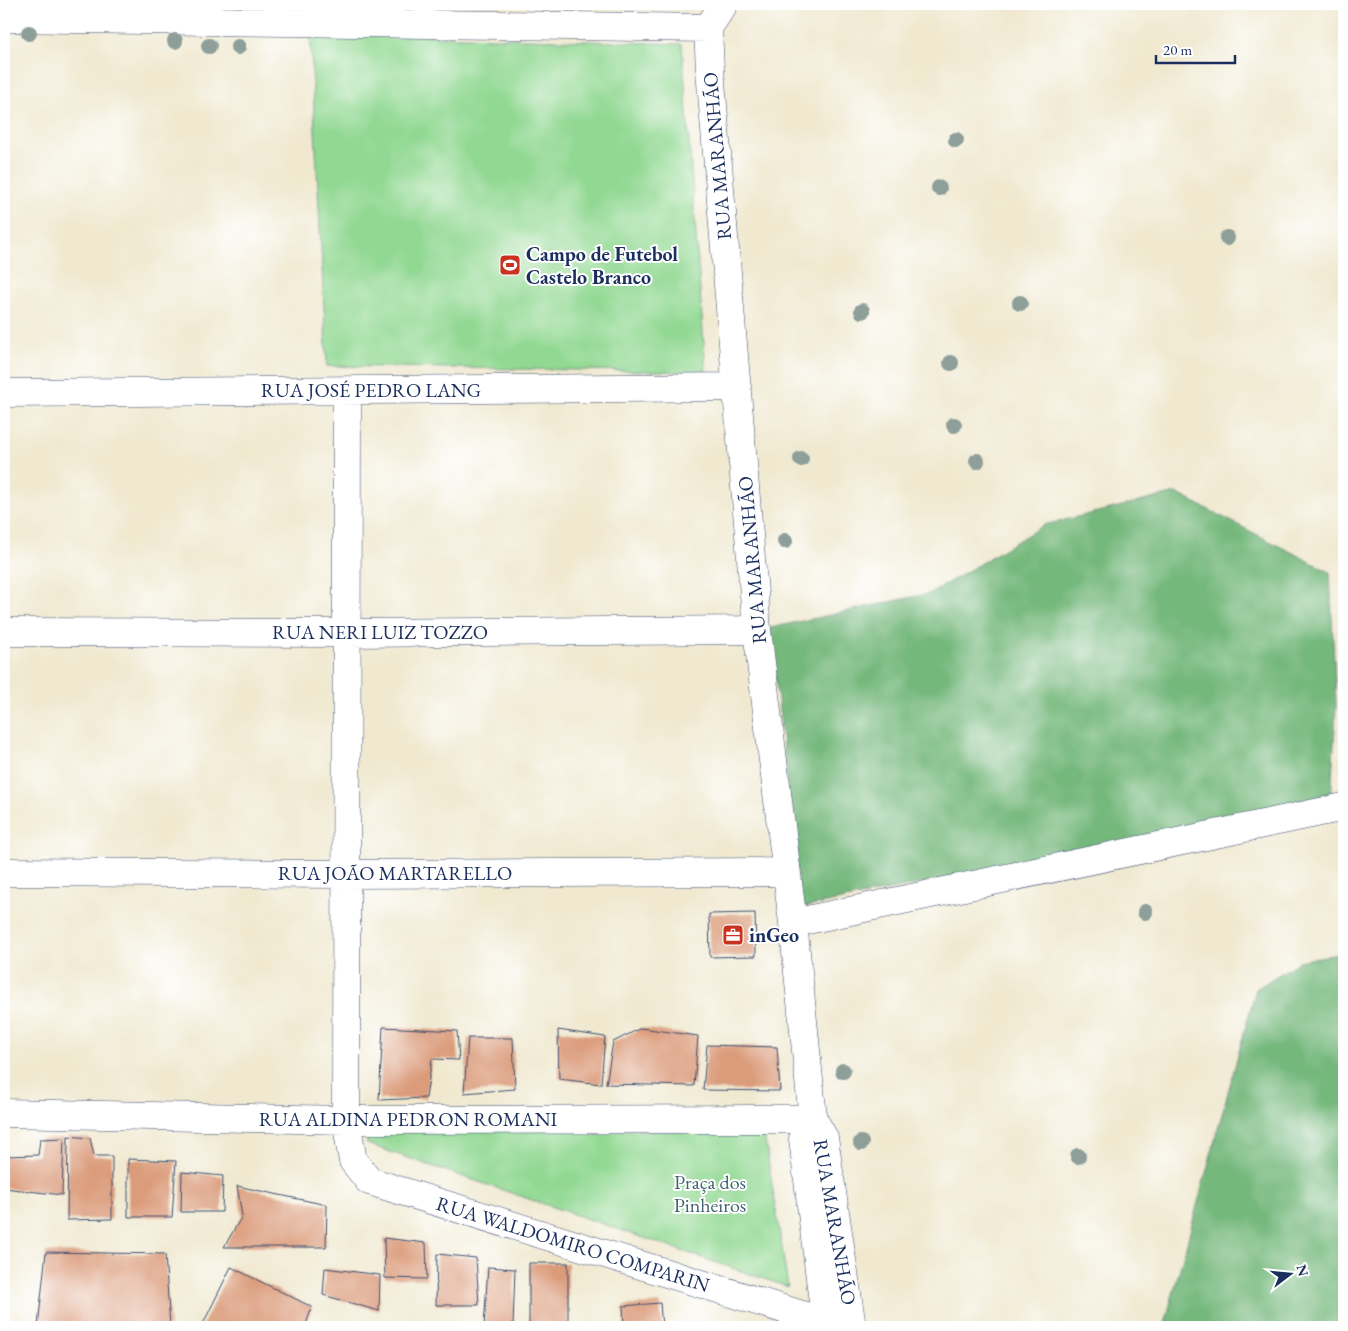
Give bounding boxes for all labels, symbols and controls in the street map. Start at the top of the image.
scale bar [1156,32,1234,64]
text: 20 m [1163,40,1192,59]
street label: RUA MARANHÃO [697,71,737,241]
place label: Campo de Futebol Castelo Branco [526,241,678,290]
sports icon: Campo de Futebol Castelo Branco [498,253,522,277]
street label: RUA JOSÉ PEDRO LANG [261,377,481,403]
street label: RUA MARANHÃO [732,475,772,645]
street label: RUA NERI LUIZ TOZZO [272,619,488,645]
street label: RUA JOÃO MARTARELLO [278,860,512,886]
place label: inGeo [749,922,799,948]
office icon: inGeo [721,923,745,947]
street label: RUA ALDINA PEDRON ROMANI [259,1106,558,1132]
street label: RUA MARANHÃO [808,1137,862,1307]
park label: Praça dos Pinheiros [674,1169,746,1218]
street label: RUA WALDOMIRO COMPARIN [433,1190,713,1298]
north arrow [1266,1248,1316,1298]
text: N [1292,1262,1313,1279]

